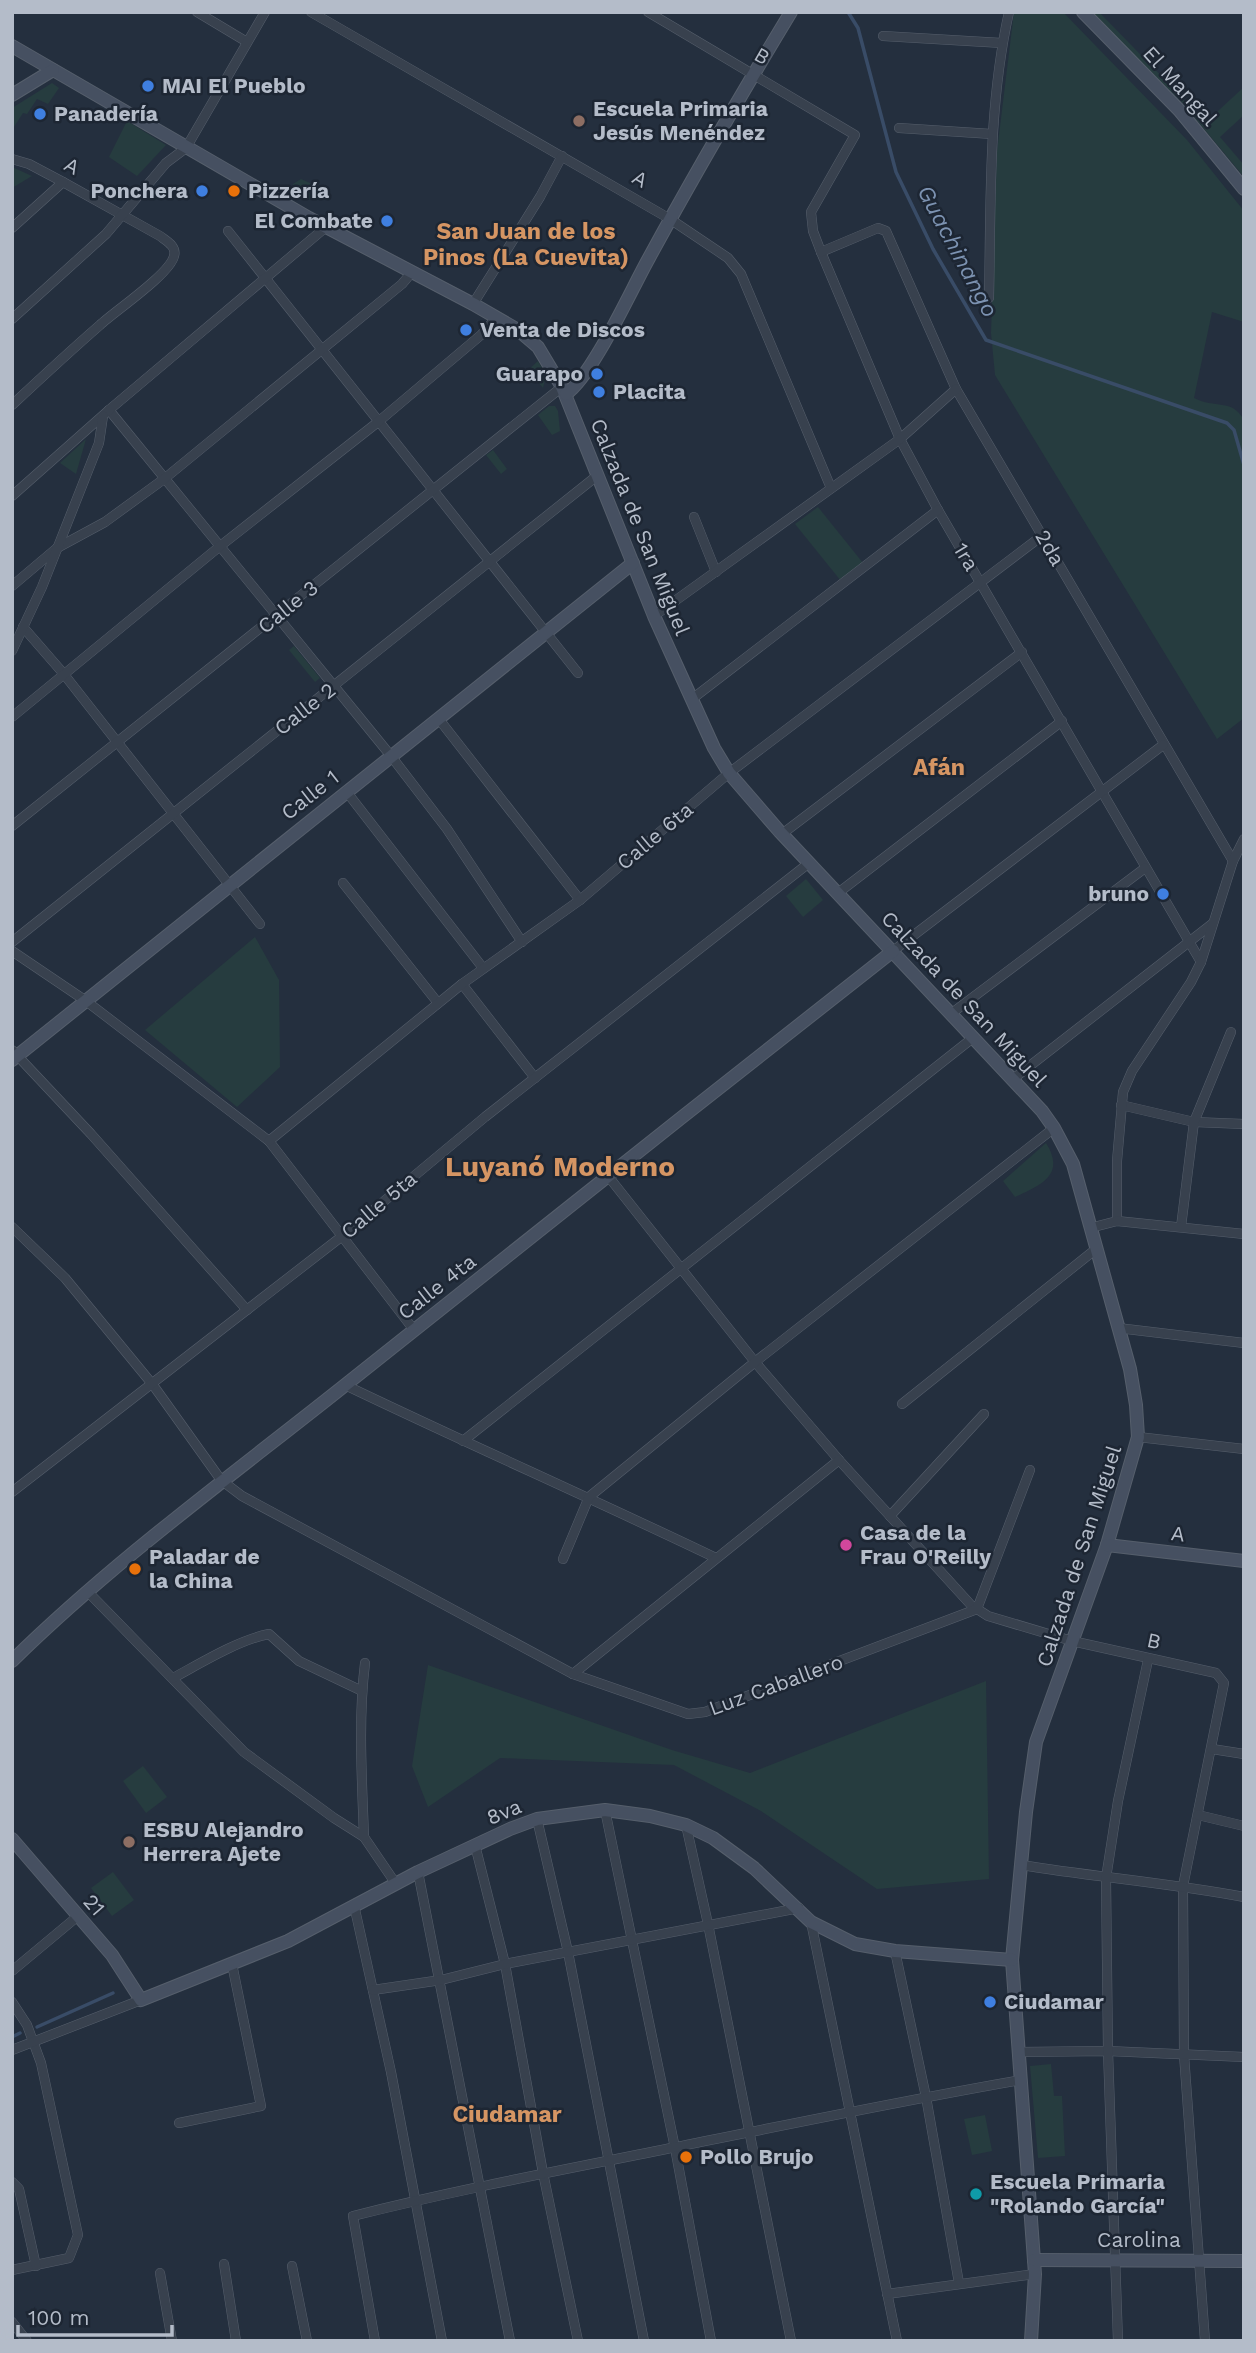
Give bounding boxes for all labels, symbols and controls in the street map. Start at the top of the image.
street label: B [750,41,774,70]
street label: El Mangal [1138,41,1223,131]
place label: MAI El Pueblo [162,73,306,98]
marker: MAI El Pueblo [140,78,156,94]
place label: Escuela Primaria Jesús Menéndez [593,96,769,145]
place label: Panadería [54,101,159,126]
marker: Panadería [32,106,48,122]
marker: Escuela Primaria Jesús Menéndez [571,113,587,129]
street label: A [60,151,84,180]
street label: A [628,164,653,193]
place label: Ponchera [91,178,189,203]
place label: Pizzería [248,178,330,203]
water label: Guachinango [911,181,1004,322]
marker: Ponchera [194,183,210,199]
marker: Pizzería [226,183,242,199]
place label: El Combate [254,208,373,233]
marker: El Combate [379,213,395,229]
district label: San Juan de los Pinos (La Cuevita) [423,218,629,271]
place label: Venta de Discos [480,317,645,342]
marker: Venta de Discos [458,322,474,338]
place label: Guarapo [496,361,583,386]
marker: Guarapo [589,366,605,382]
place label: Placita [613,379,687,404]
marker: Placita [591,384,607,400]
street label: Calzada de San Miguel [586,415,696,639]
street label: 2da [1030,525,1071,570]
street label: 1ra [948,538,985,575]
street label: Calle 3 [252,575,323,639]
street label: Calle 2 [269,677,340,740]
district label: Afán [913,754,965,781]
street label: Calle 1 [276,764,343,825]
street label: Calle 6ta [611,796,698,875]
place label: bruno [1088,881,1149,906]
marker: bruno [1155,886,1171,902]
street label: Calzada de San Miguel [876,905,1053,1092]
district label: Luyanó Moderno [445,1150,675,1183]
street label: Calle 5ta [336,1166,422,1244]
street label: Calle 4ta [393,1248,481,1325]
street label: Calzada de San Miguel [1031,1441,1126,1670]
place label: Casa de la Frau O'Reilly [860,1520,991,1569]
street label: A [1170,1520,1187,1547]
marker: Casa de la Frau O'Reilly [838,1537,854,1553]
place label: Paladar de la China [149,1544,260,1593]
marker: Paladar de la China [127,1561,143,1577]
street label: B [1145,1627,1163,1654]
street label: Luz Caballero [705,1649,846,1720]
street label: 8va [483,1793,525,1830]
place label: ESBU Alejandro Herrera Ajete [143,1817,304,1866]
marker: ESBU Alejandro Herrera Ajete [121,1834,137,1850]
street label: 21 [78,1889,111,1921]
place label: Ciudamar [1004,1989,1104,2014]
marker: Ciudamar [982,1994,998,2010]
district label: Ciudamar [452,2101,562,2128]
place label: Pollo Brujo [700,2144,814,2169]
marker: Pollo Brujo [678,2149,694,2165]
place label: Escuela Primaria "Rolando García" [990,2169,1166,2218]
marker: Escuela Primaria "Rolando García" [968,2186,984,2202]
street label: Carolina [1097,2227,1181,2252]
scale bar [18,2294,172,2338]
text: 100 m [28,2305,90,2330]

